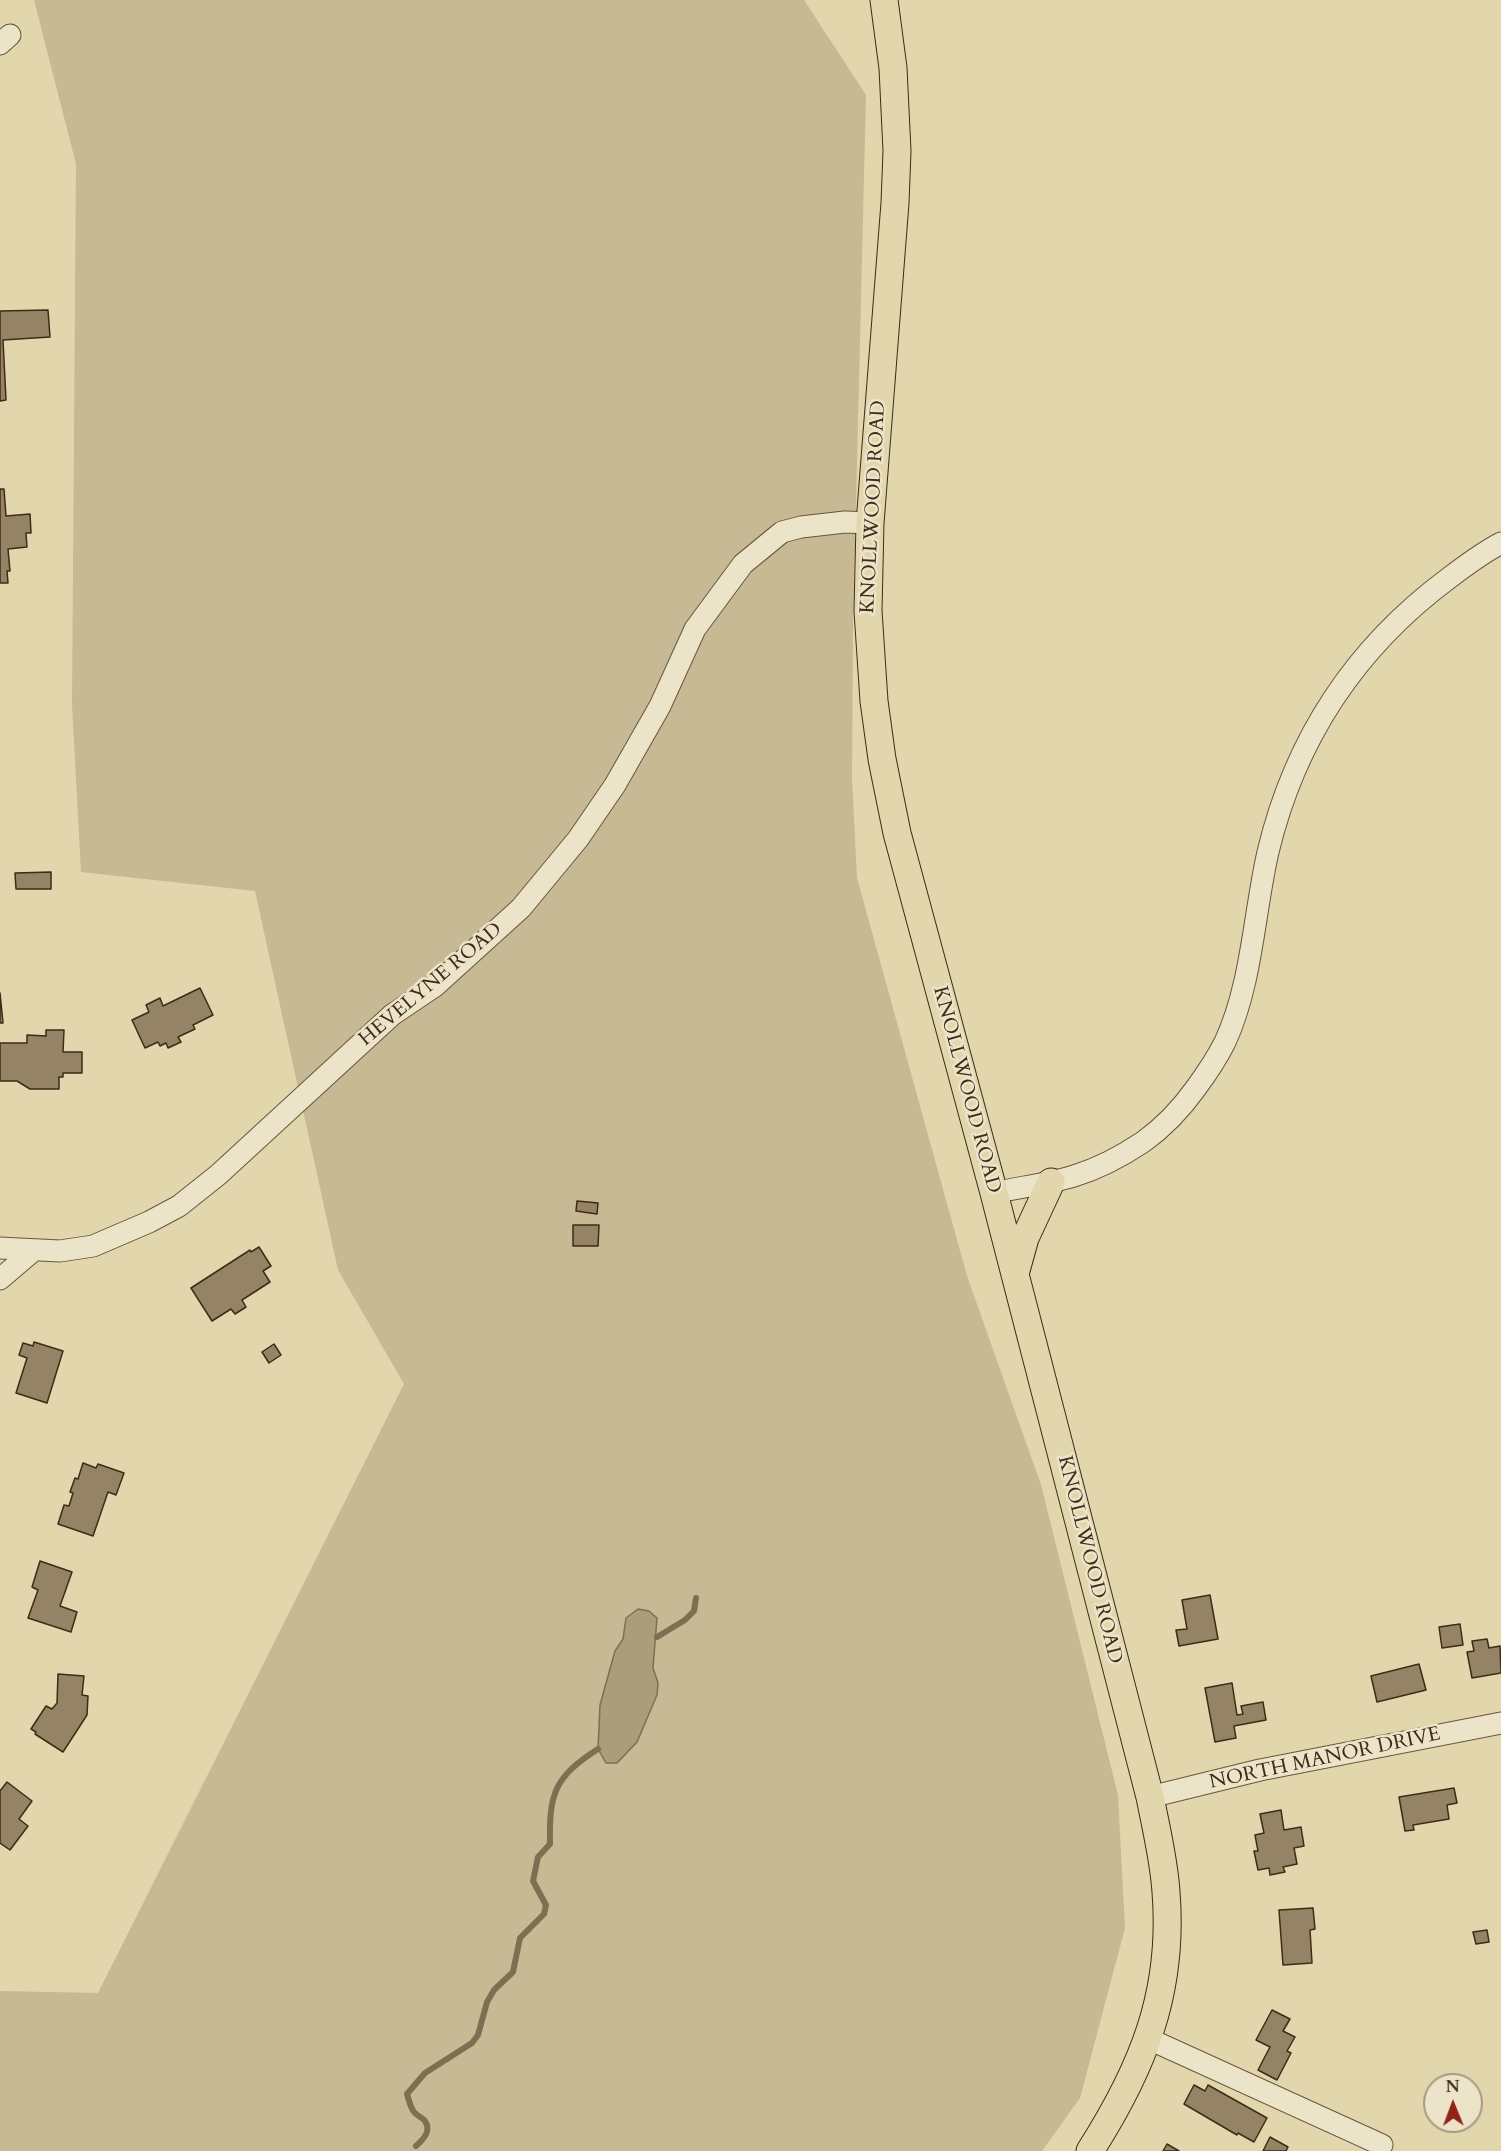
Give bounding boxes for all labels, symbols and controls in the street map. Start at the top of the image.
street label: KNOLLWOOD ROAD [856,400,892,614]
street label: HEVELYNE ROAD [355,918,507,1052]
street label: KNOLLWOOD ROAD [927,984,1005,1196]
street label: KNOLLWOOD ROAD [1052,1454,1126,1666]
street label: NORTH MANOR DRIVE [1207,1723,1443,1795]
north arrow [1423,2073,1483,2133]
text: N [1446,2076,1460,2098]

